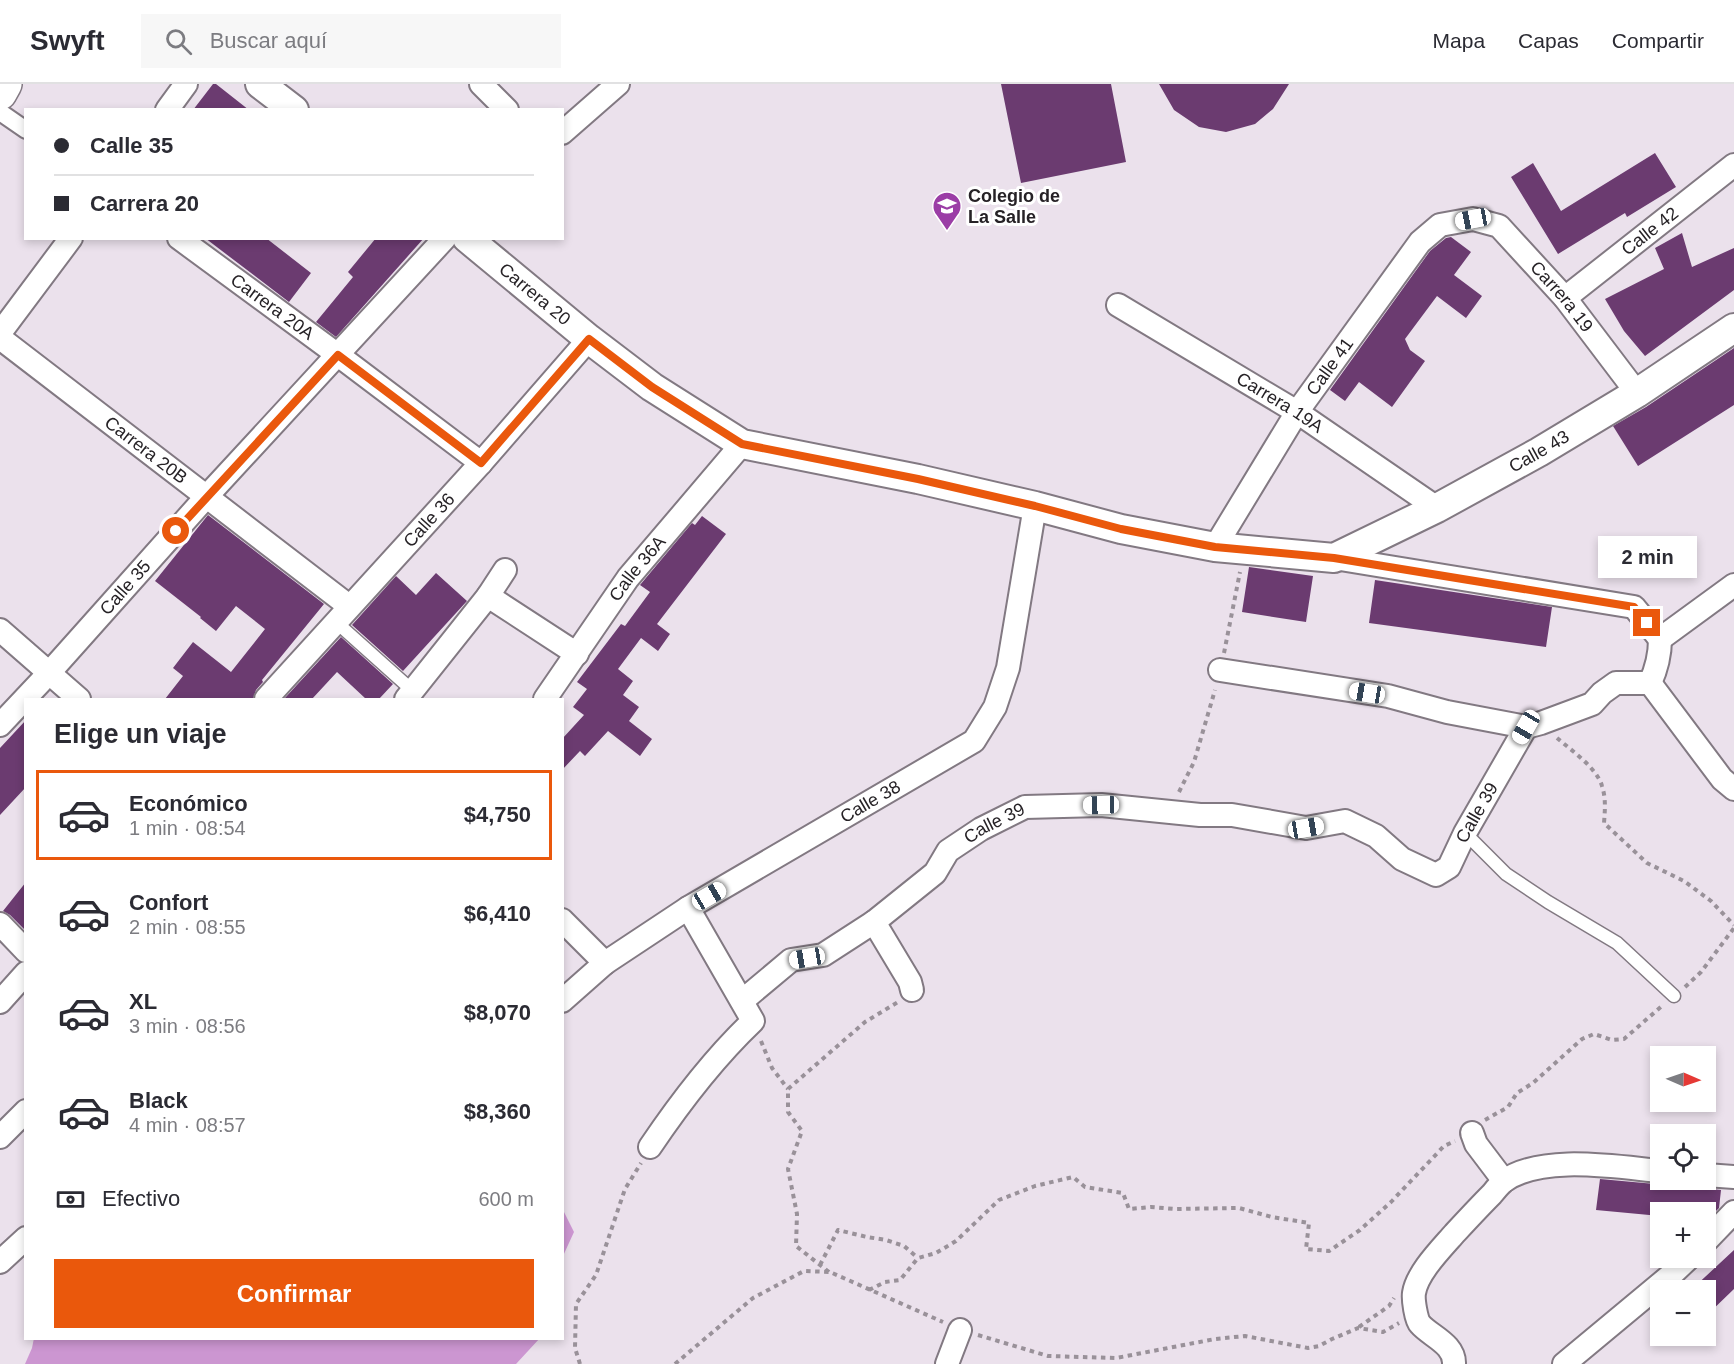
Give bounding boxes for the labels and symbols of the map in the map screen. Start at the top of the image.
place label: Colegio de La Salle [968,186,1060,227]
school or university icon: Colegio de La Salle [931,190,963,232]
street label: Calle 42 [1618,203,1682,259]
car [1454,207,1492,231]
street label: Carrera 19 [1526,257,1597,336]
street label: Carrera 20 [495,259,574,329]
street label: Carrera 20A [227,270,318,344]
street label: Calle 41 [1302,334,1357,399]
street label: Carrera 19A [1233,368,1327,437]
street label: Carrera 20B [101,412,191,488]
street label: Calle 43 [1505,426,1573,477]
street label: Calle 36 [399,489,459,551]
route start [162,517,189,544]
street label: Calle 36A [605,532,670,605]
callout: 2 min [1598,536,1696,578]
street label: Calle 35 [96,556,155,619]
route end [1633,609,1660,636]
car [1348,681,1386,705]
car [1509,707,1543,747]
street label: Calle 38 [837,776,904,827]
street label: Calle 39 [1452,779,1502,846]
car [1083,796,1119,814]
street label: Calle 39 [960,799,1028,848]
car [1287,816,1325,840]
car [689,879,729,913]
car [788,946,826,970]
north arrow [1650,1046,1716,1112]

